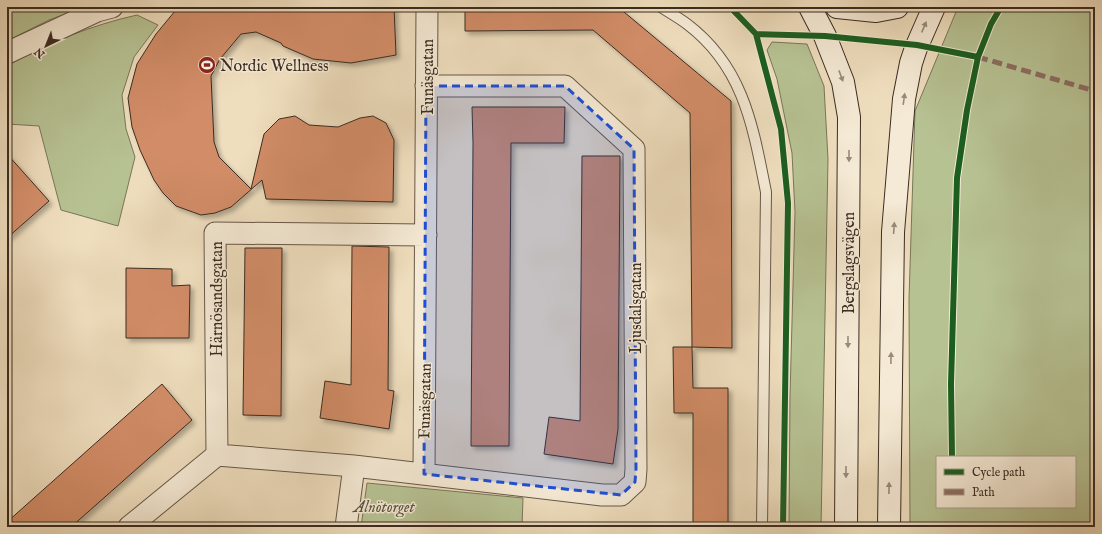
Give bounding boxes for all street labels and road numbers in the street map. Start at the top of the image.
street label: Funäsgatan [419,39,439,115]
street label: Bergslagsvägen [840,211,860,314]
street label: Härnösandsgatan [208,241,228,357]
street label: Ljusdalsgatan [627,262,647,354]
street label: Funäsgatan [415,362,437,439]

